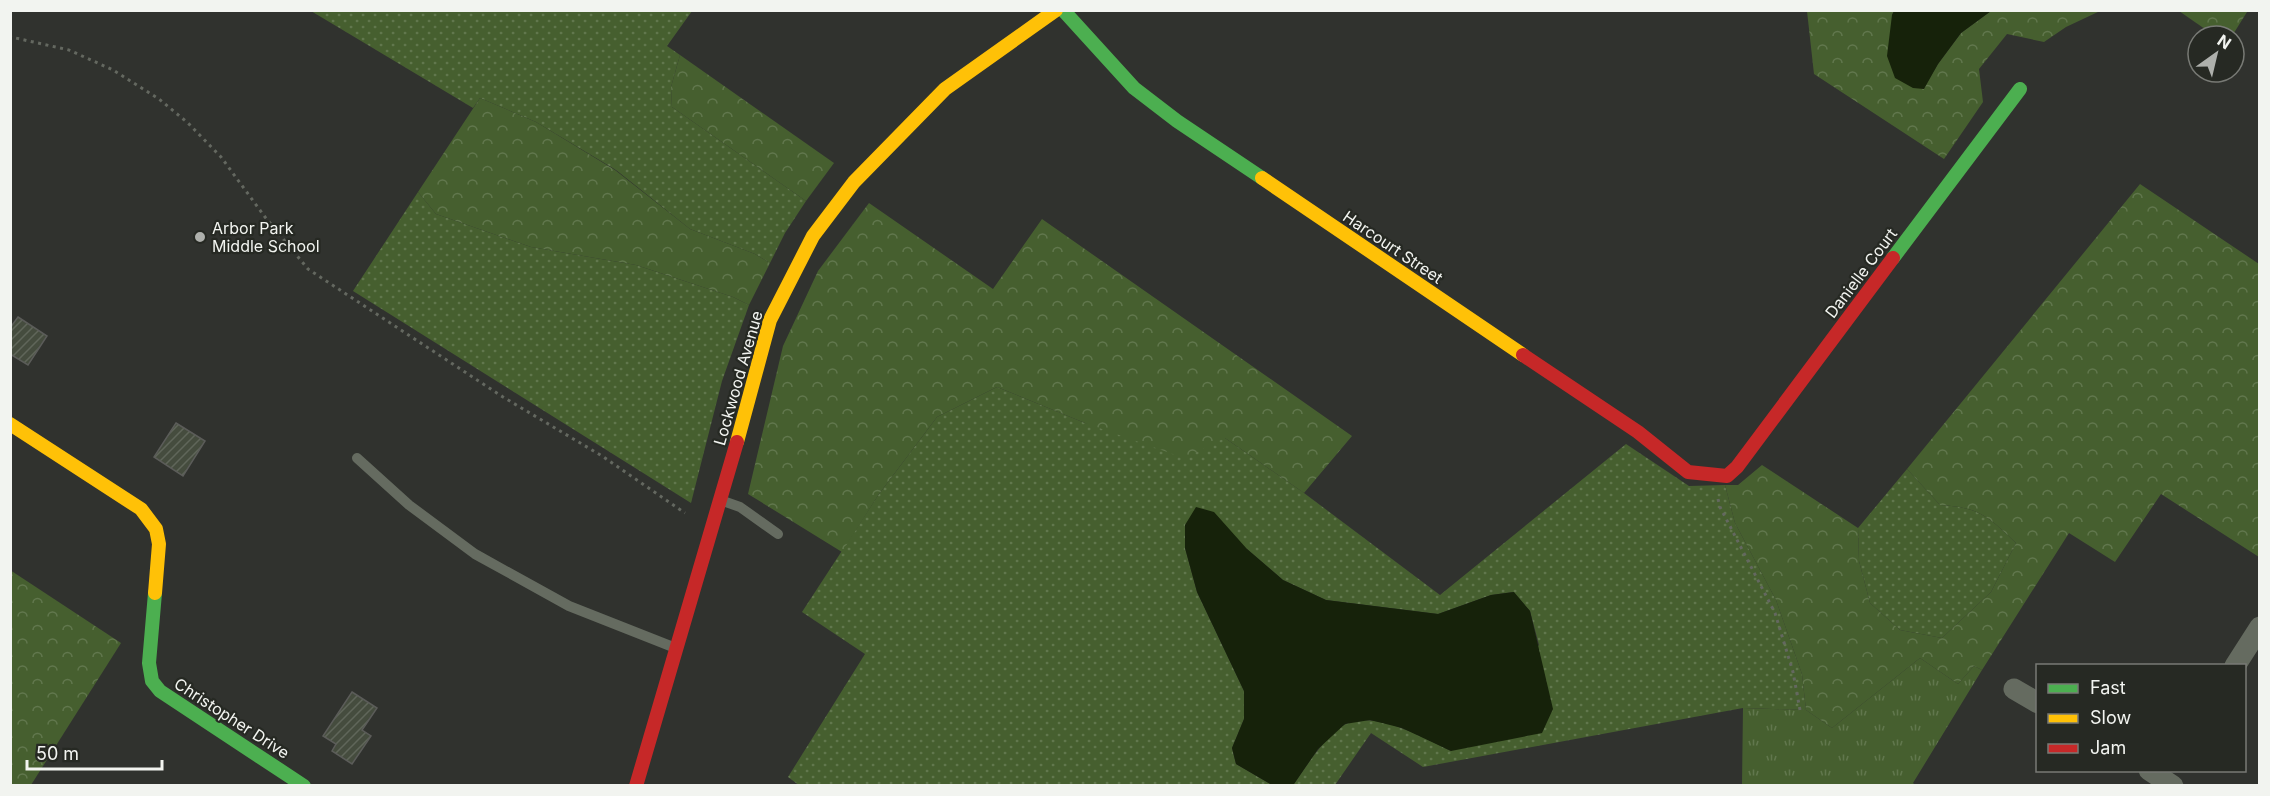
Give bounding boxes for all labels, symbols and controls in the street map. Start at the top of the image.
north arrow [2186,24,2246,84]
text: N [2214,30,2235,53]
street label: Harcourt Street [1339,206,1447,288]
place label: Arbor Park Middle School [212,218,320,256]
street label: Danielle Court [1821,224,1901,322]
marker: Arbor Park Middle School [193,230,207,244]
street label: Lockwood Avenue [709,308,767,448]
legend [2036,664,2246,772]
street label: Christopher Drive [171,673,293,763]
text: Fast [2090,677,2126,698]
text: Slow [2090,707,2131,728]
scale bar [27,733,162,771]
text: Jam [2090,737,2126,758]
text: 50 m [36,743,79,764]

